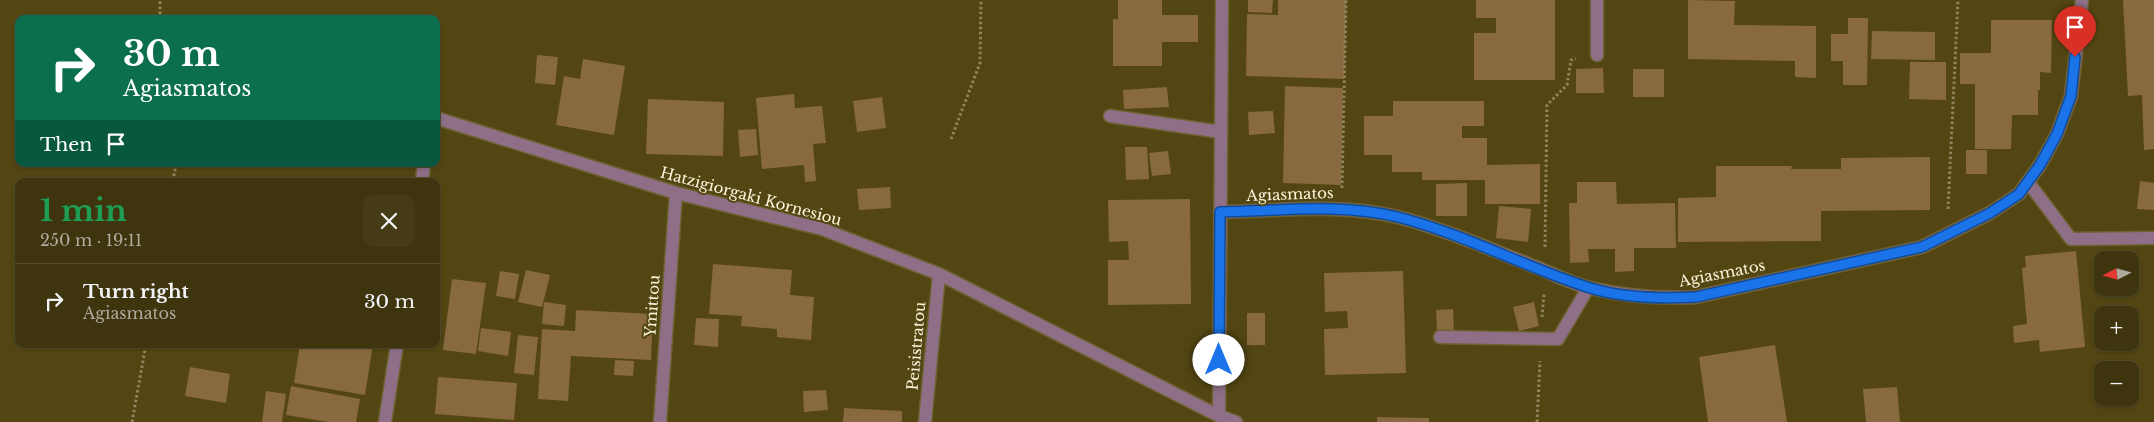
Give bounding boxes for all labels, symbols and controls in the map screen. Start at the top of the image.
pin [2054,6,2096,57]
icon: arrive [2061,13,2089,41]
text: 30 m [123,32,220,75]
icon: right [40,35,105,100]
text: Agiasmatos [123,75,251,102]
icon: arrive [102,130,130,158]
text: Then [40,133,92,156]
street label: Hatzigiorgaki Kornesiou [658,163,844,229]
street label: Agiasmatos [1245,183,1334,205]
text: 1 min [40,192,127,229]
button: close [363,195,415,247]
text: 250 m · 19:11 [40,230,142,250]
north arrow [2094,251,2139,296]
map controls [2094,251,2139,406]
street label: Agiasmatos [1676,255,1767,291]
street label: Ymittou [640,274,664,339]
text: Turn right [83,280,189,303]
icon: right [40,287,68,315]
text: 30 m [364,290,415,313]
street label: Peisistratou [903,301,929,391]
text: Agiasmatos [83,303,176,323]
button: + [2094,306,2139,351]
position arrow [1192,333,1244,385]
button: − [2094,361,2139,406]

